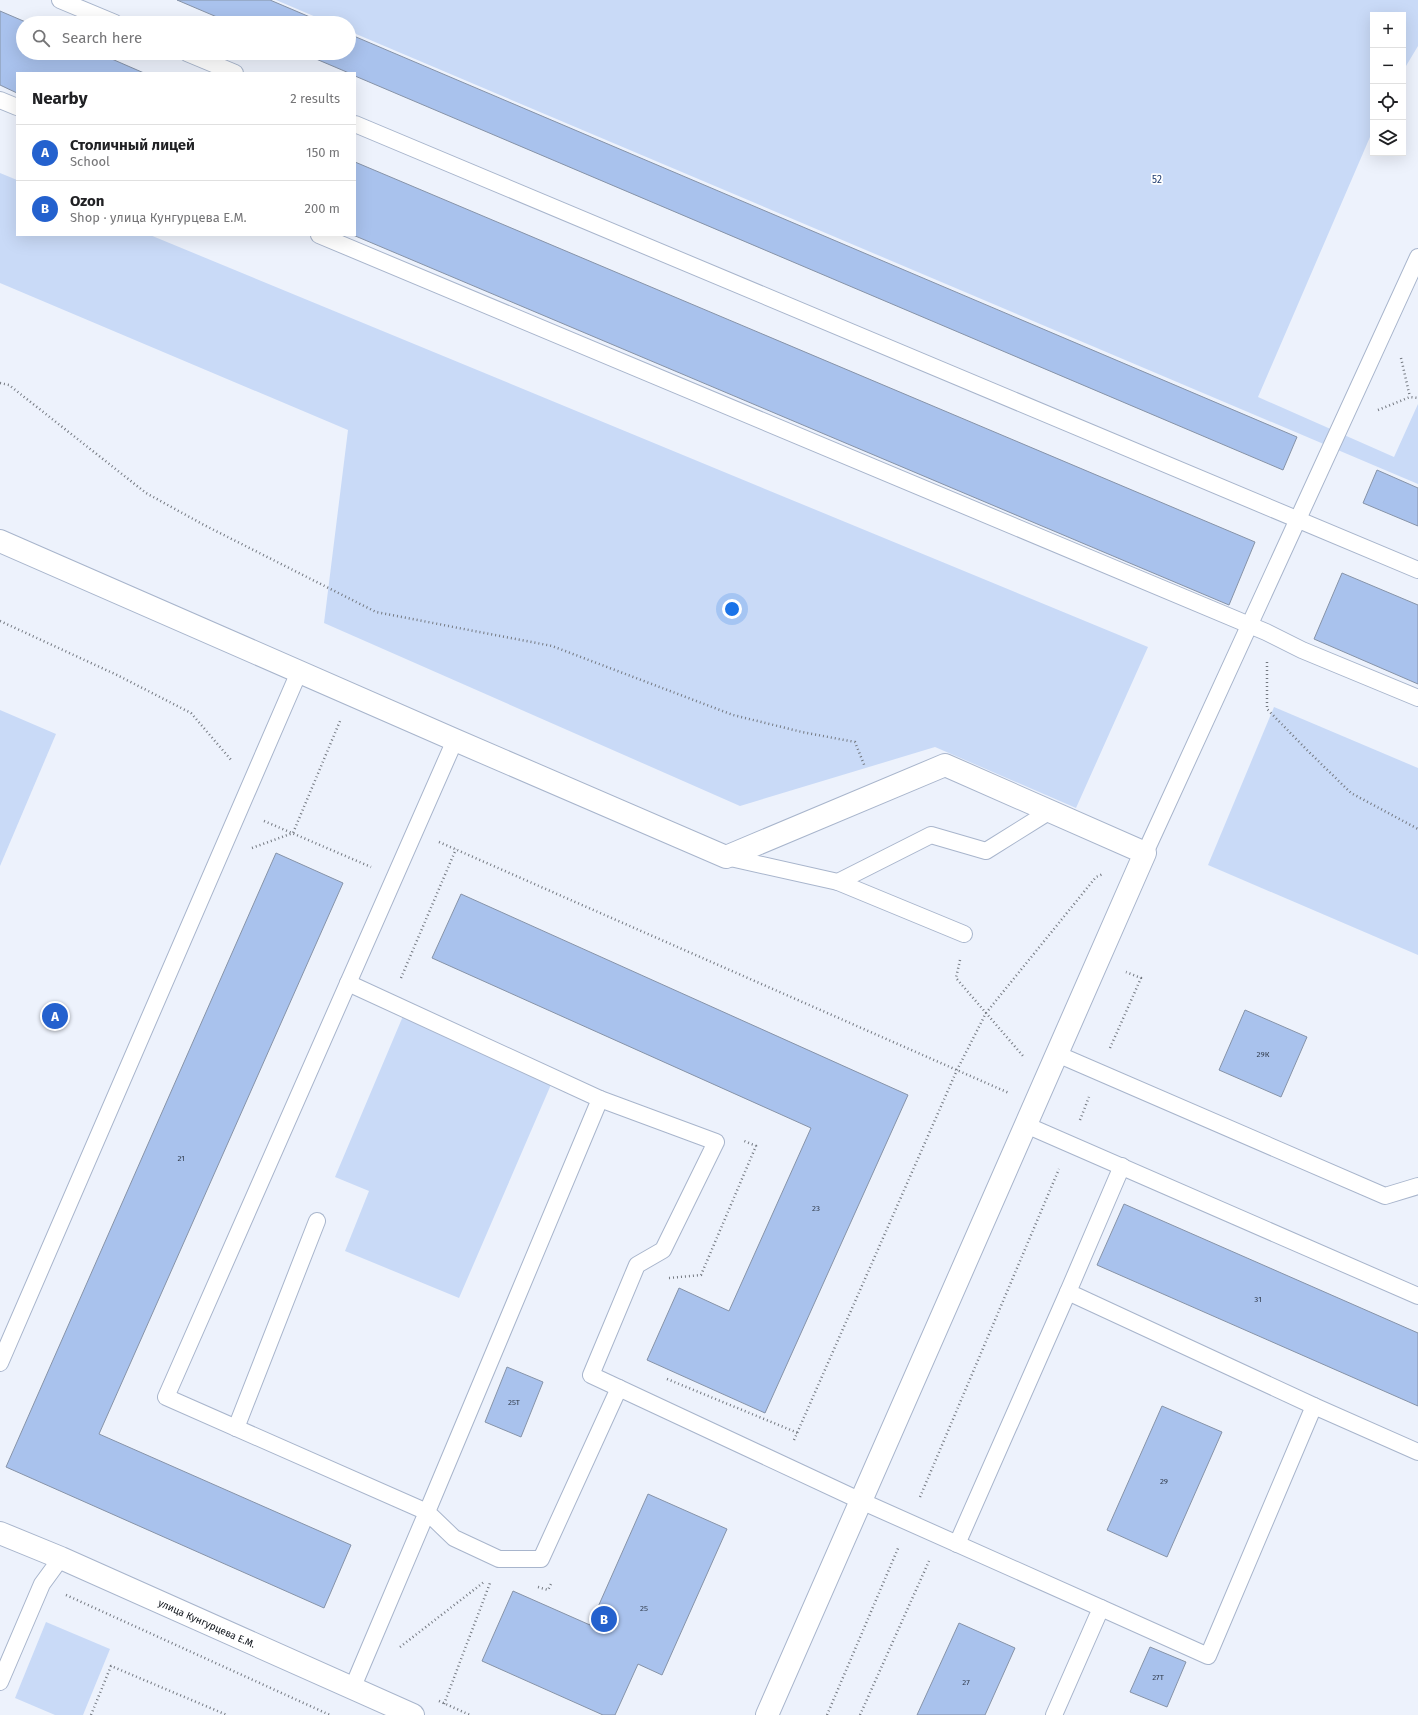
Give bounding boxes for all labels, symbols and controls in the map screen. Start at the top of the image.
map controls [1370,12,1406,156]
button: + [1370,12,1406,48]
search box [16,16,356,60]
icon: search [30,27,52,49]
text: Search here [62,29,142,47]
button: − [1370,48,1406,84]
button: locate [1370,84,1406,120]
text: Nearby [32,88,87,109]
text: 2 results [290,91,340,106]
button: layers [1370,120,1406,156]
text: Столичный лицей [70,136,195,154]
text: A [41,145,49,160]
text: 150 m [306,145,340,160]
text: School [70,154,110,169]
park label: 52 [1152,174,1162,186]
text: Ozon [70,192,104,210]
text: B [41,201,49,216]
text: 200 m [304,201,340,216]
text: Shop · улица Кунгурцева Е.М. [70,210,247,225]
your location [722,599,742,619]
pin: A [42,1001,68,1031]
house number: 29К [1257,1050,1270,1059]
house number: 21 [177,1154,185,1163]
house number: 23 [812,1204,820,1213]
house number: 31 [1254,1295,1262,1304]
house number: 25Т [508,1398,521,1407]
house number: 29 [1160,1477,1168,1486]
street label: улица Кунгурцева Е.М. [156,1597,257,1651]
pin: B [591,1604,617,1634]
house number: 25 [640,1604,648,1613]
house number: 27Т [1152,1673,1165,1682]
house number: 27 [962,1678,970,1687]

